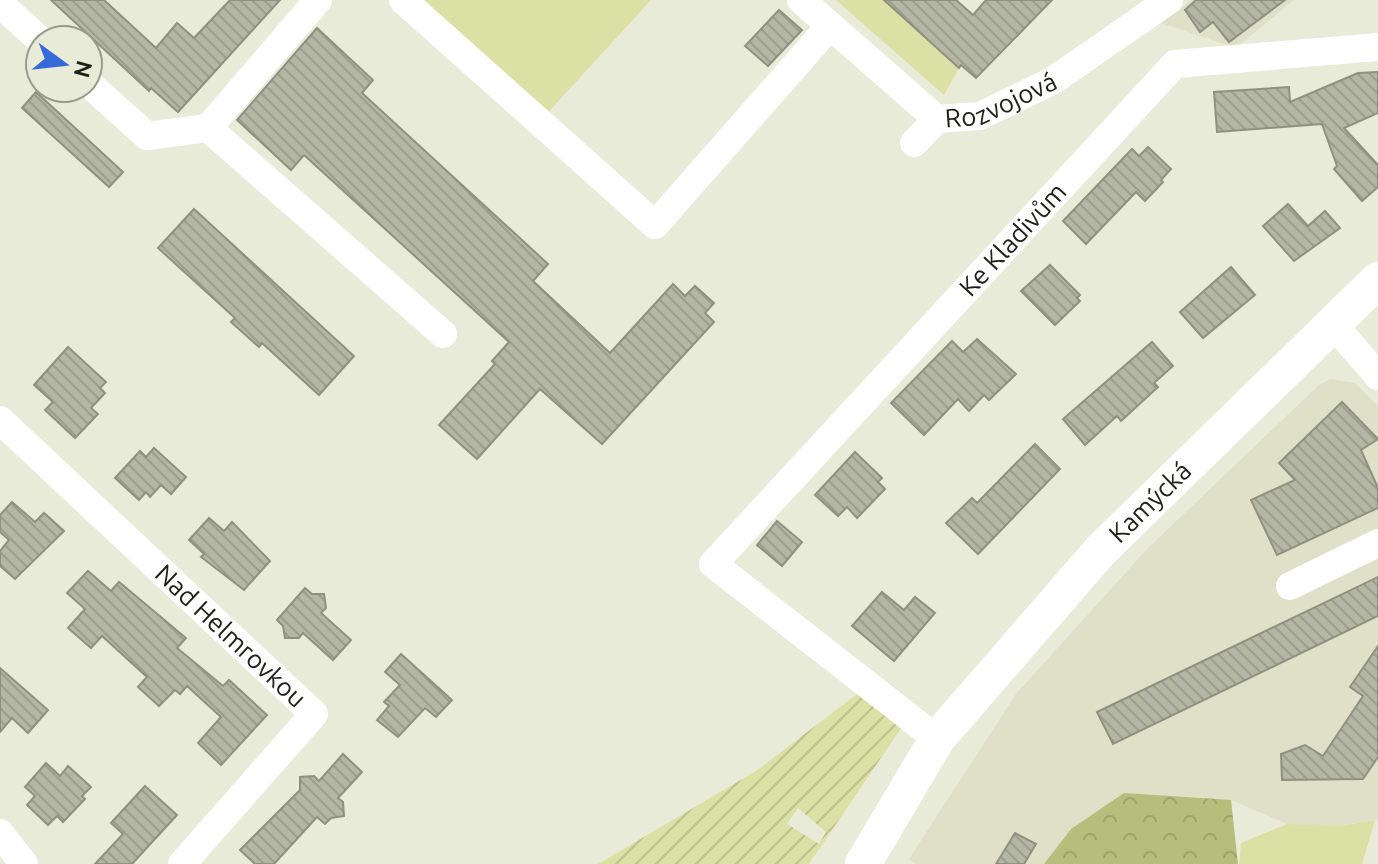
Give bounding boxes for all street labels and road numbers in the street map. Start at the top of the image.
street label: Rozvojová [944,66,1061,132]
street label: Ke Kladivům [953,177,1072,302]
street label: Kamýcká [1103,456,1197,548]
street label: Nad Helmrovkou [150,558,312,713]

